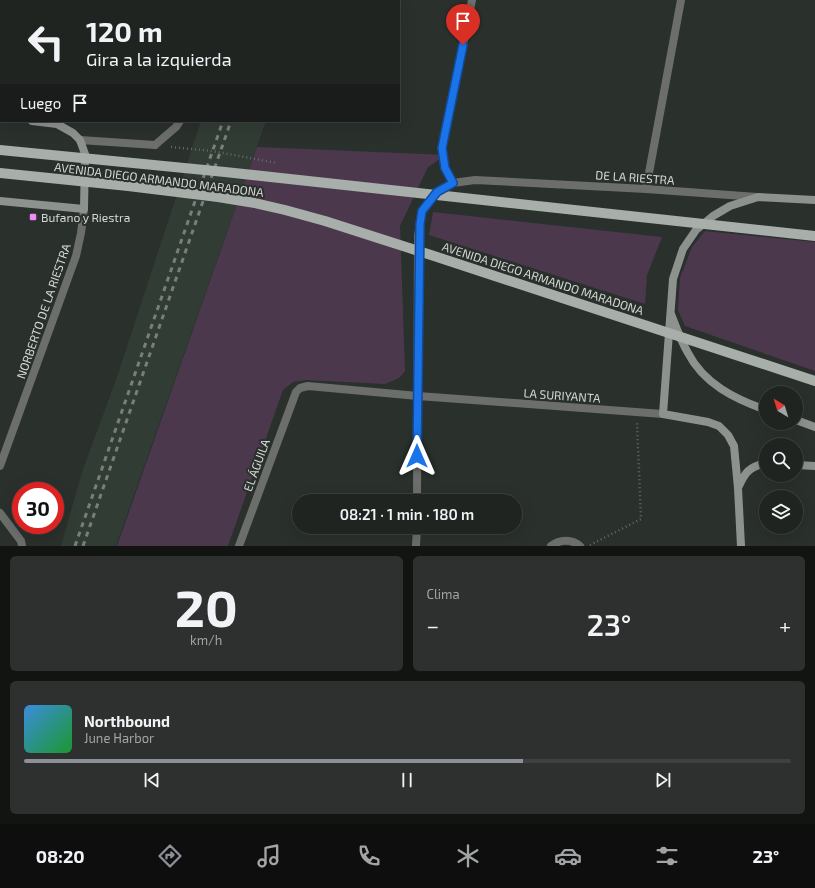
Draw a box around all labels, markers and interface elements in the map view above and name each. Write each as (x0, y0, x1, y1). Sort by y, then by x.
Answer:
pin (446, 4, 480, 45)
icon: arrive (452, 10, 474, 32)
text: 120 m (86, 14, 163, 48)
icon: left (20, 16, 72, 68)
text: Gira a la izquierda (86, 48, 232, 70)
icon: arrive (69, 92, 91, 114)
text: Luego (20, 94, 61, 112)
street label: AVENIDA DIEGO ARMANDO MARADONA (53, 159, 265, 199)
street label: DE LA RIESTRA (595, 167, 676, 187)
place label: Bufano y Riestra (41, 210, 130, 224)
marker: Bufano y Riestra (28, 212, 38, 222)
street label: AVENIDA DIEGO ARMANDO MARADONA (441, 239, 646, 317)
street label: NORBERTO DE LA RIESTRA (13, 241, 73, 380)
street label: LA SURIYANTA (523, 385, 601, 405)
north arrow (759, 386, 803, 430)
map controls (759, 386, 803, 534)
position arrow (396, 435, 438, 477)
street label: EL ÁGUILA (240, 436, 272, 493)
button: search (759, 438, 803, 482)
speed limit sign: 30 (12, 482, 64, 534)
button: layers (759, 490, 803, 534)
text: 08:21 · 1 min · 180 m (340, 505, 474, 523)
text: 20 (175, 575, 238, 637)
text: Clima (427, 586, 460, 602)
text: 23° (587, 606, 631, 642)
text: − (427, 612, 439, 638)
text: + (779, 612, 791, 638)
text: km/h (190, 632, 222, 648)
text: Northbound (84, 712, 170, 730)
text: June Harbor (84, 730, 154, 746)
icon: previous (141, 769, 163, 791)
icon: pause (396, 769, 418, 791)
icon: next (652, 769, 674, 791)
icon: directions (156, 842, 184, 870)
icon: music (255, 842, 283, 870)
icon: phone (355, 842, 383, 870)
icon: climate (454, 842, 482, 870)
icon: car (554, 842, 582, 870)
icon: filters (653, 842, 681, 870)
text: 08:20 (36, 845, 85, 867)
text: 23° (752, 845, 779, 867)

